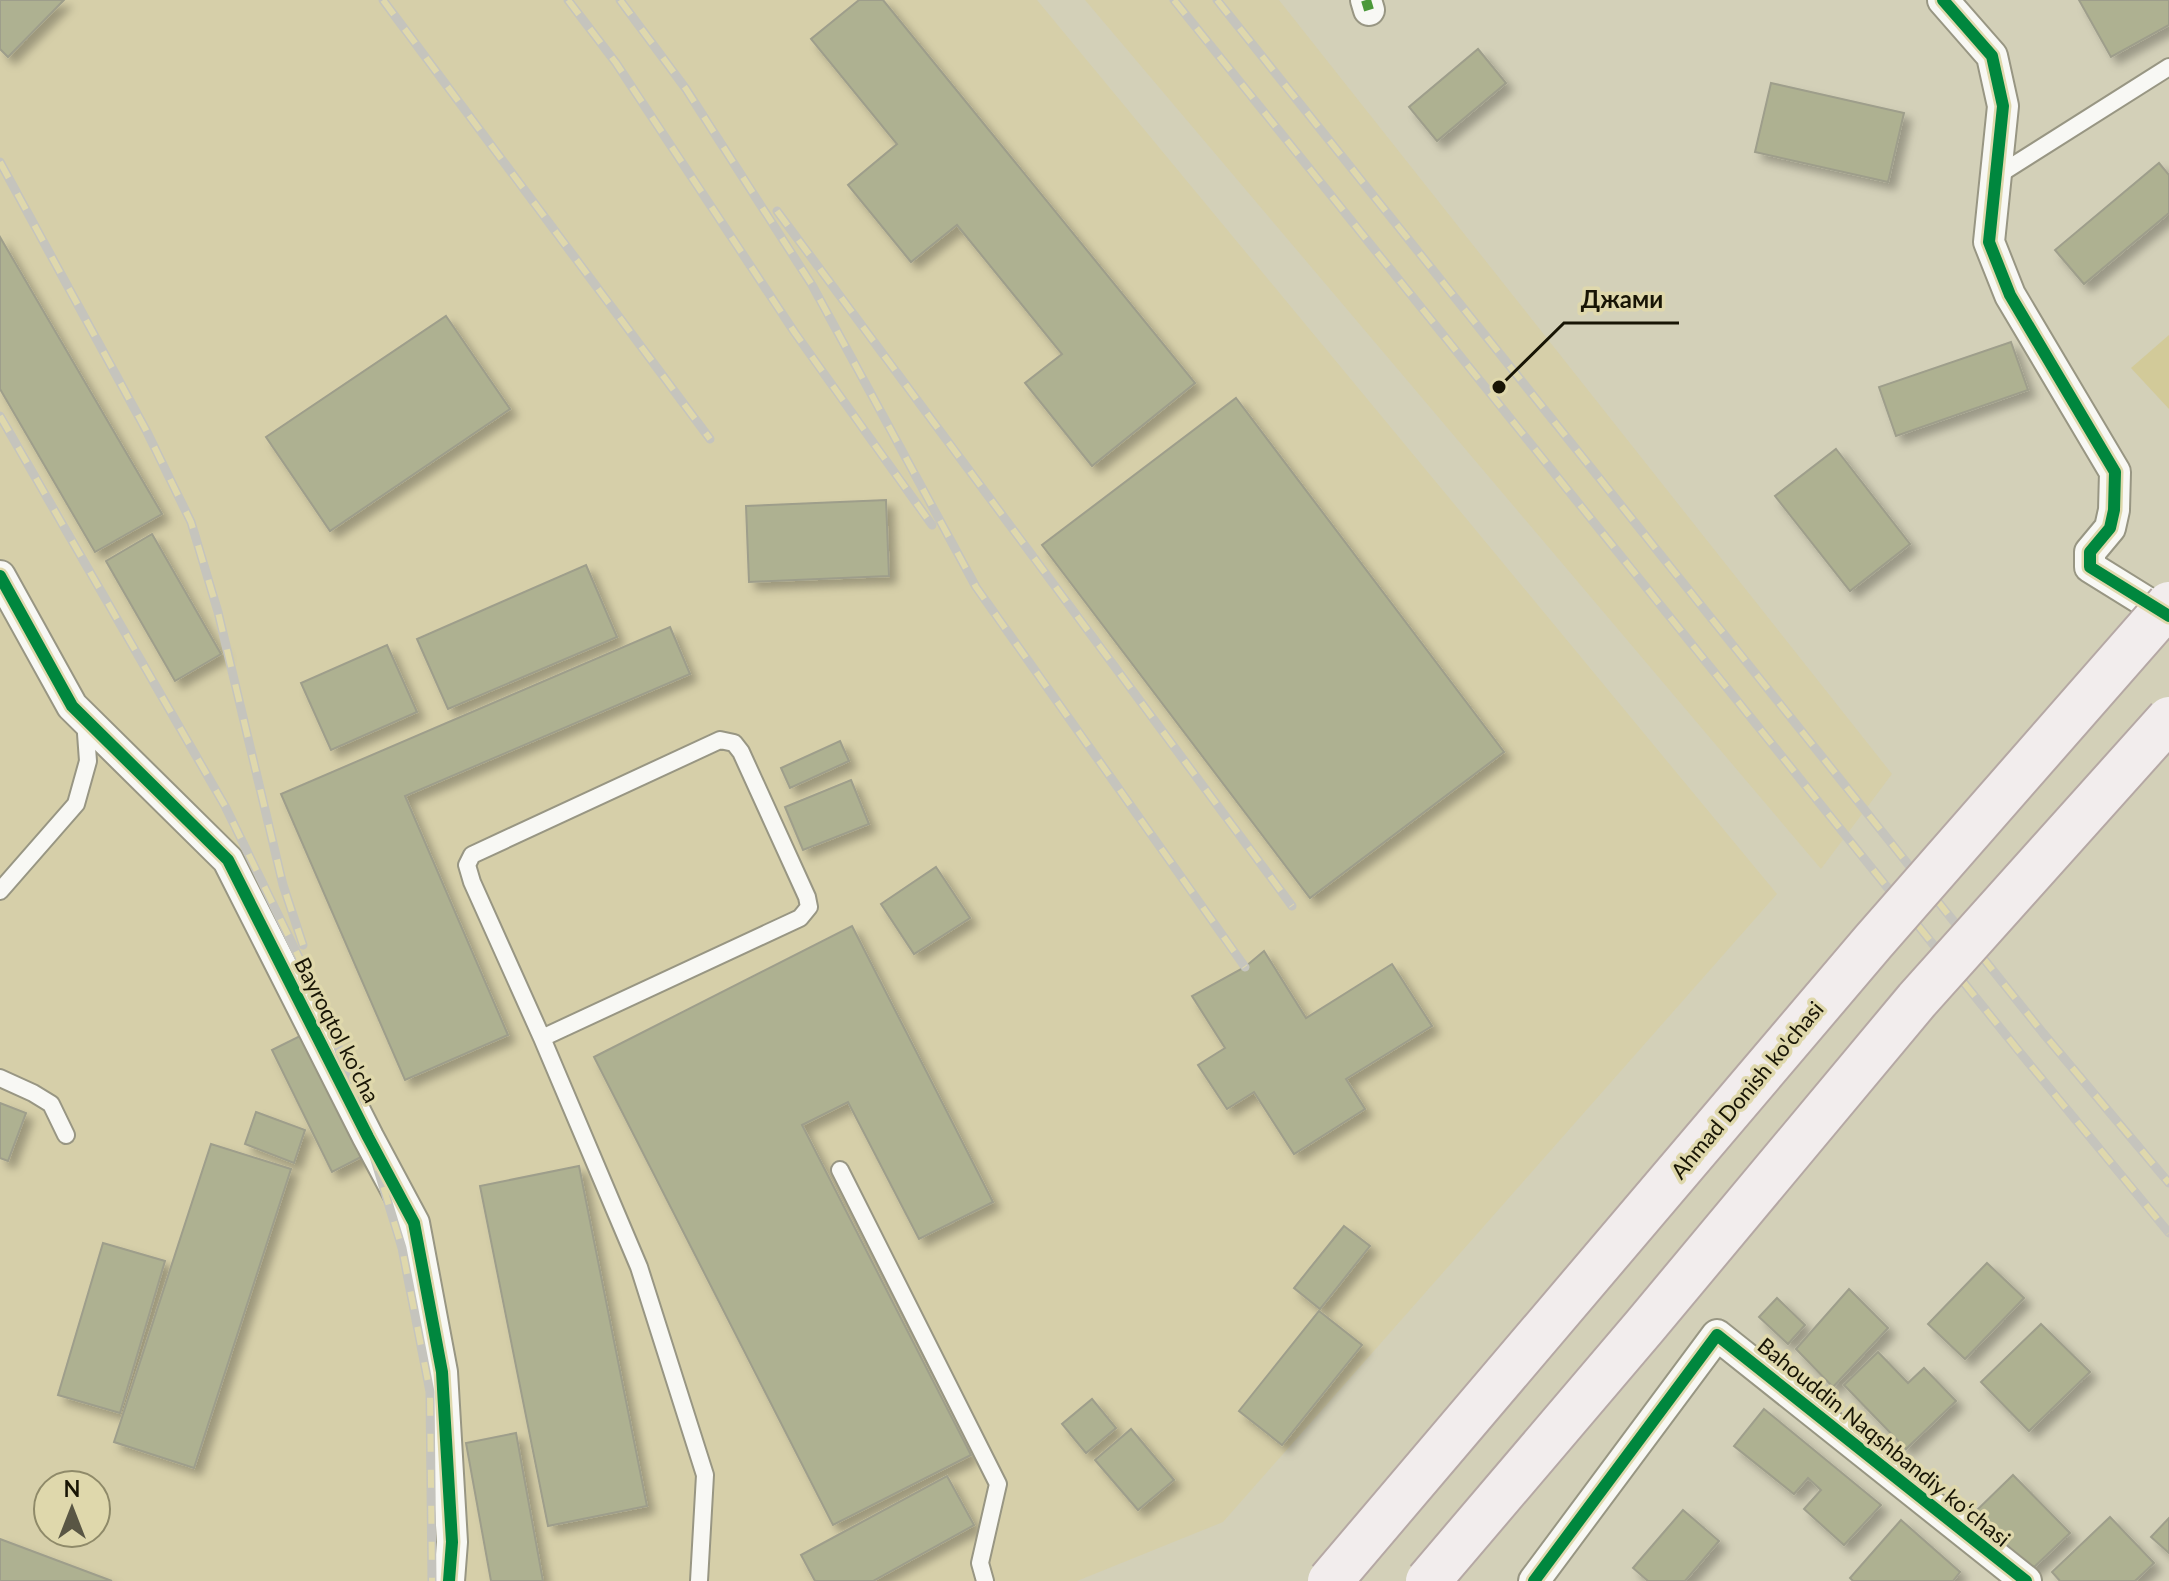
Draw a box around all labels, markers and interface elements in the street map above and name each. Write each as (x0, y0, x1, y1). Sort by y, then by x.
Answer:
callout: Джами (1564, 275, 1679, 323)
text: Джами (1581, 284, 1663, 313)
street label: Bayroqtol ko'cha (289, 952, 386, 1107)
street label: Ahmad Donish ko'chasi (1665, 995, 1829, 1184)
street label: Bahouddin Naqshbandiy koʻchasi (1753, 1331, 2016, 1552)
north arrow (32, 1469, 112, 1549)
text: N (64, 1475, 80, 1502)

